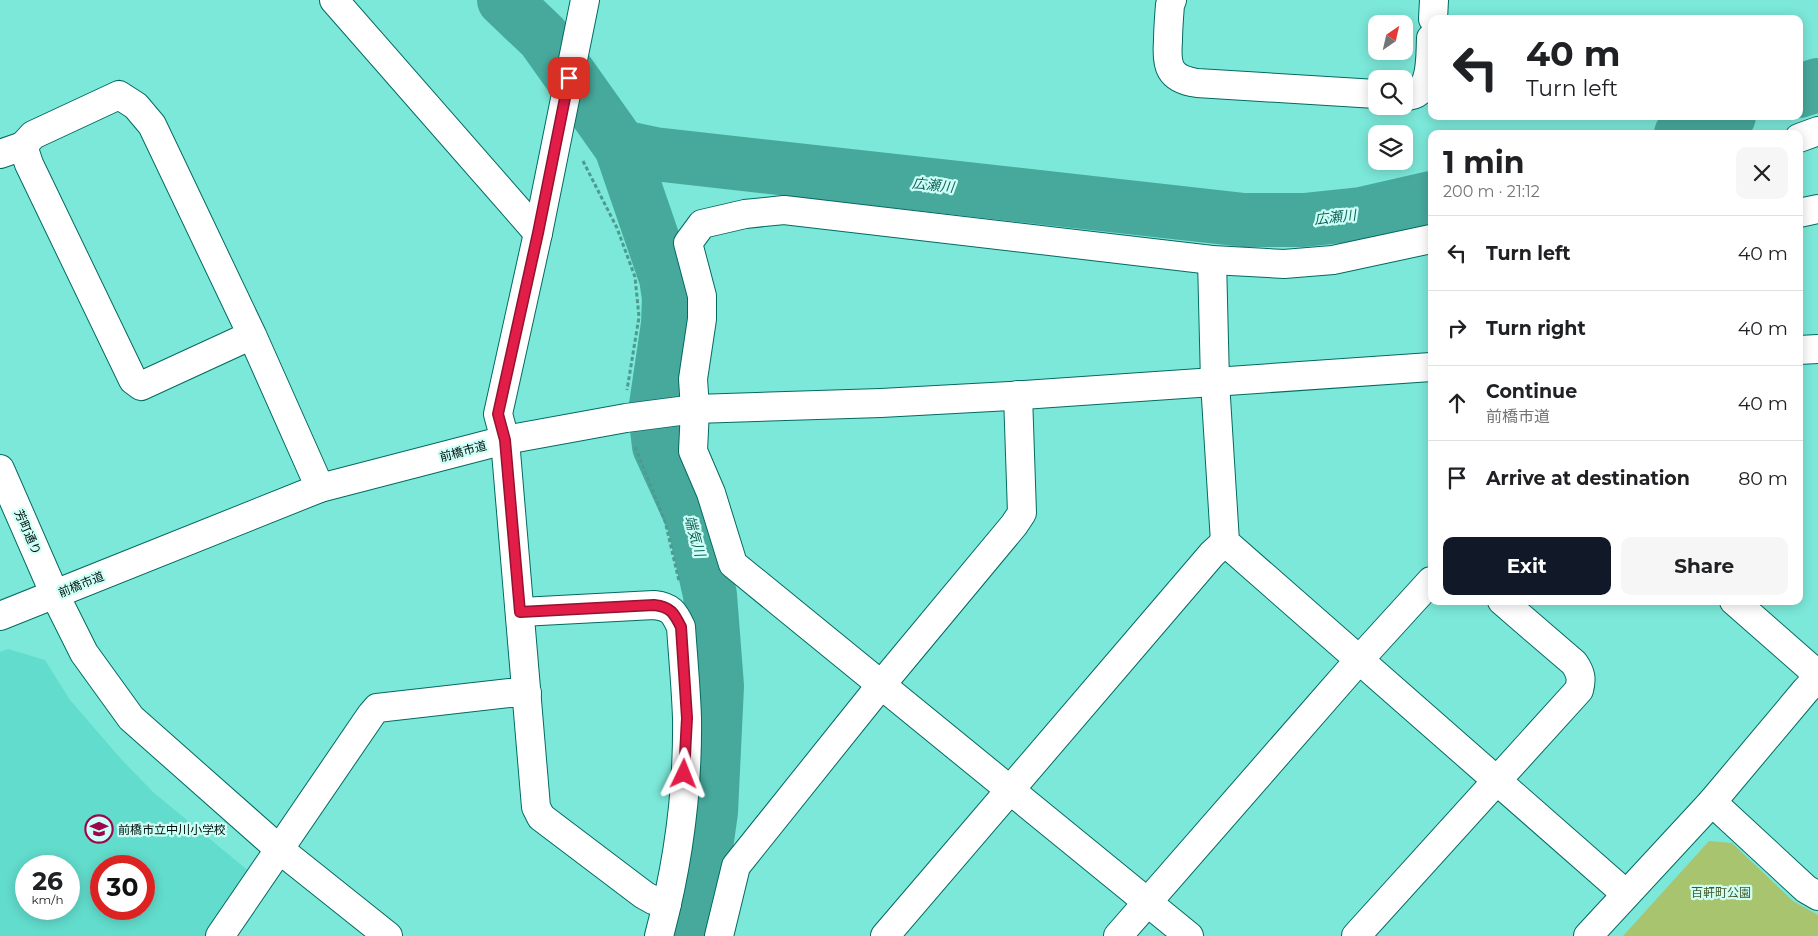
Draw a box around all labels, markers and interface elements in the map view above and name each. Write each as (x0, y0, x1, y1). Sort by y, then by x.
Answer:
north arrow (1368, 15, 1412, 60)
map controls (1368, 15, 1413, 170)
text: 40 m (1526, 32, 1621, 75)
icon: left (1443, 35, 1508, 100)
pin (548, 57, 590, 99)
icon: arrive (555, 64, 583, 92)
button: search (1368, 70, 1413, 115)
text: Turn left (1526, 75, 1618, 102)
button: layers (1368, 125, 1413, 170)
text: 1 min (1443, 144, 1524, 181)
button: close (1736, 147, 1788, 199)
water label: 広瀬川 (911, 174, 957, 196)
text: 200 m · 21:12 (1443, 182, 1540, 201)
water label: 広瀬川 (1313, 206, 1359, 228)
icon: left (1443, 239, 1471, 267)
text: Turn left (1486, 242, 1571, 265)
text: 40 m (1738, 242, 1788, 265)
icon: right (1443, 314, 1471, 342)
text: Turn right (1486, 317, 1586, 340)
text: 40 m (1738, 317, 1788, 340)
text: Continue (1486, 380, 1577, 403)
icon: ahead (1443, 389, 1471, 417)
text: 40 m (1738, 392, 1788, 415)
text: 前橋市道 (1486, 407, 1550, 426)
street label: 前橋市道 (438, 438, 488, 464)
icon: arrive (1443, 464, 1471, 492)
text: Arrive at destination (1486, 467, 1690, 490)
text: 80 m (1738, 467, 1788, 490)
street label: 芳町通り (11, 507, 45, 557)
water label: 端気川 (681, 513, 710, 561)
button: Exit (1443, 537, 1611, 595)
button: Share (1621, 537, 1788, 595)
street label: 前橋市道 (56, 568, 106, 600)
position arrow (657, 747, 709, 799)
school or university icon: 前橋市立中川小学校 (84, 814, 114, 844)
place label: 前橋市立中川小学校 (118, 822, 226, 837)
speed limit sign: 30 (90, 855, 155, 920)
text: 26 (32, 866, 63, 896)
park label: 百軒町公園 (1691, 885, 1751, 900)
text: km/h (31, 892, 64, 907)

